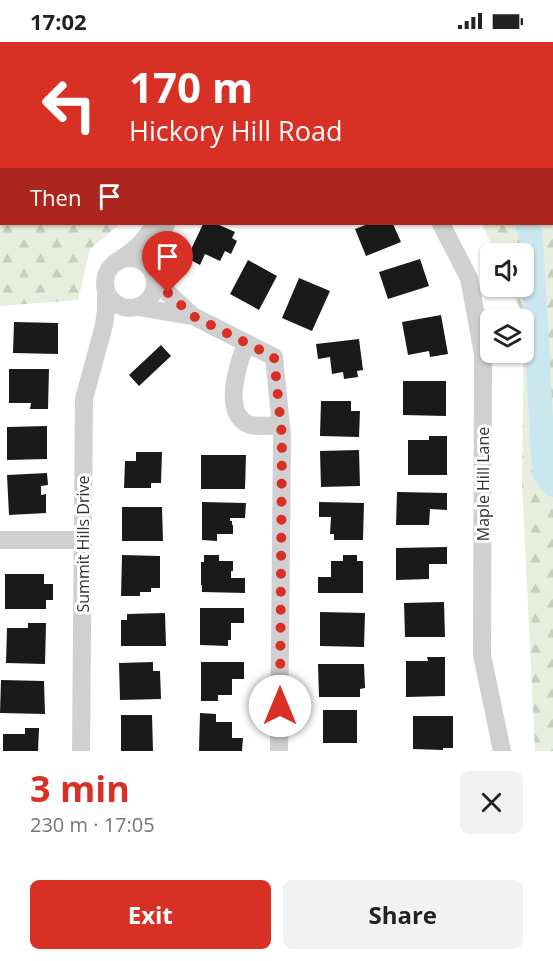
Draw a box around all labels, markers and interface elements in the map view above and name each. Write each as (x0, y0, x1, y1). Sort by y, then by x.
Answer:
text: 17:02 (30, 6, 87, 36)
text: 170 m (129, 58, 253, 115)
icon: left (30, 66, 108, 144)
text: Hickory Hill Road (129, 112, 342, 149)
icon: arrive (93, 180, 126, 213)
text: Then (30, 182, 81, 212)
pin (142, 231, 193, 293)
icon: arrive (151, 240, 184, 273)
map controls (480, 243, 534, 363)
button: sound (480, 243, 534, 297)
button: layers (480, 309, 534, 363)
street label: Maple Hill Lane (472, 427, 494, 541)
street label: Summit Hills Drive (72, 476, 94, 612)
position arrow (248, 674, 312, 738)
text: 3 min (30, 764, 130, 813)
button: close (460, 771, 523, 834)
text: 230 m · 17:05 (30, 811, 155, 838)
button: Exit (30, 880, 271, 949)
button: Share (283, 880, 523, 949)

